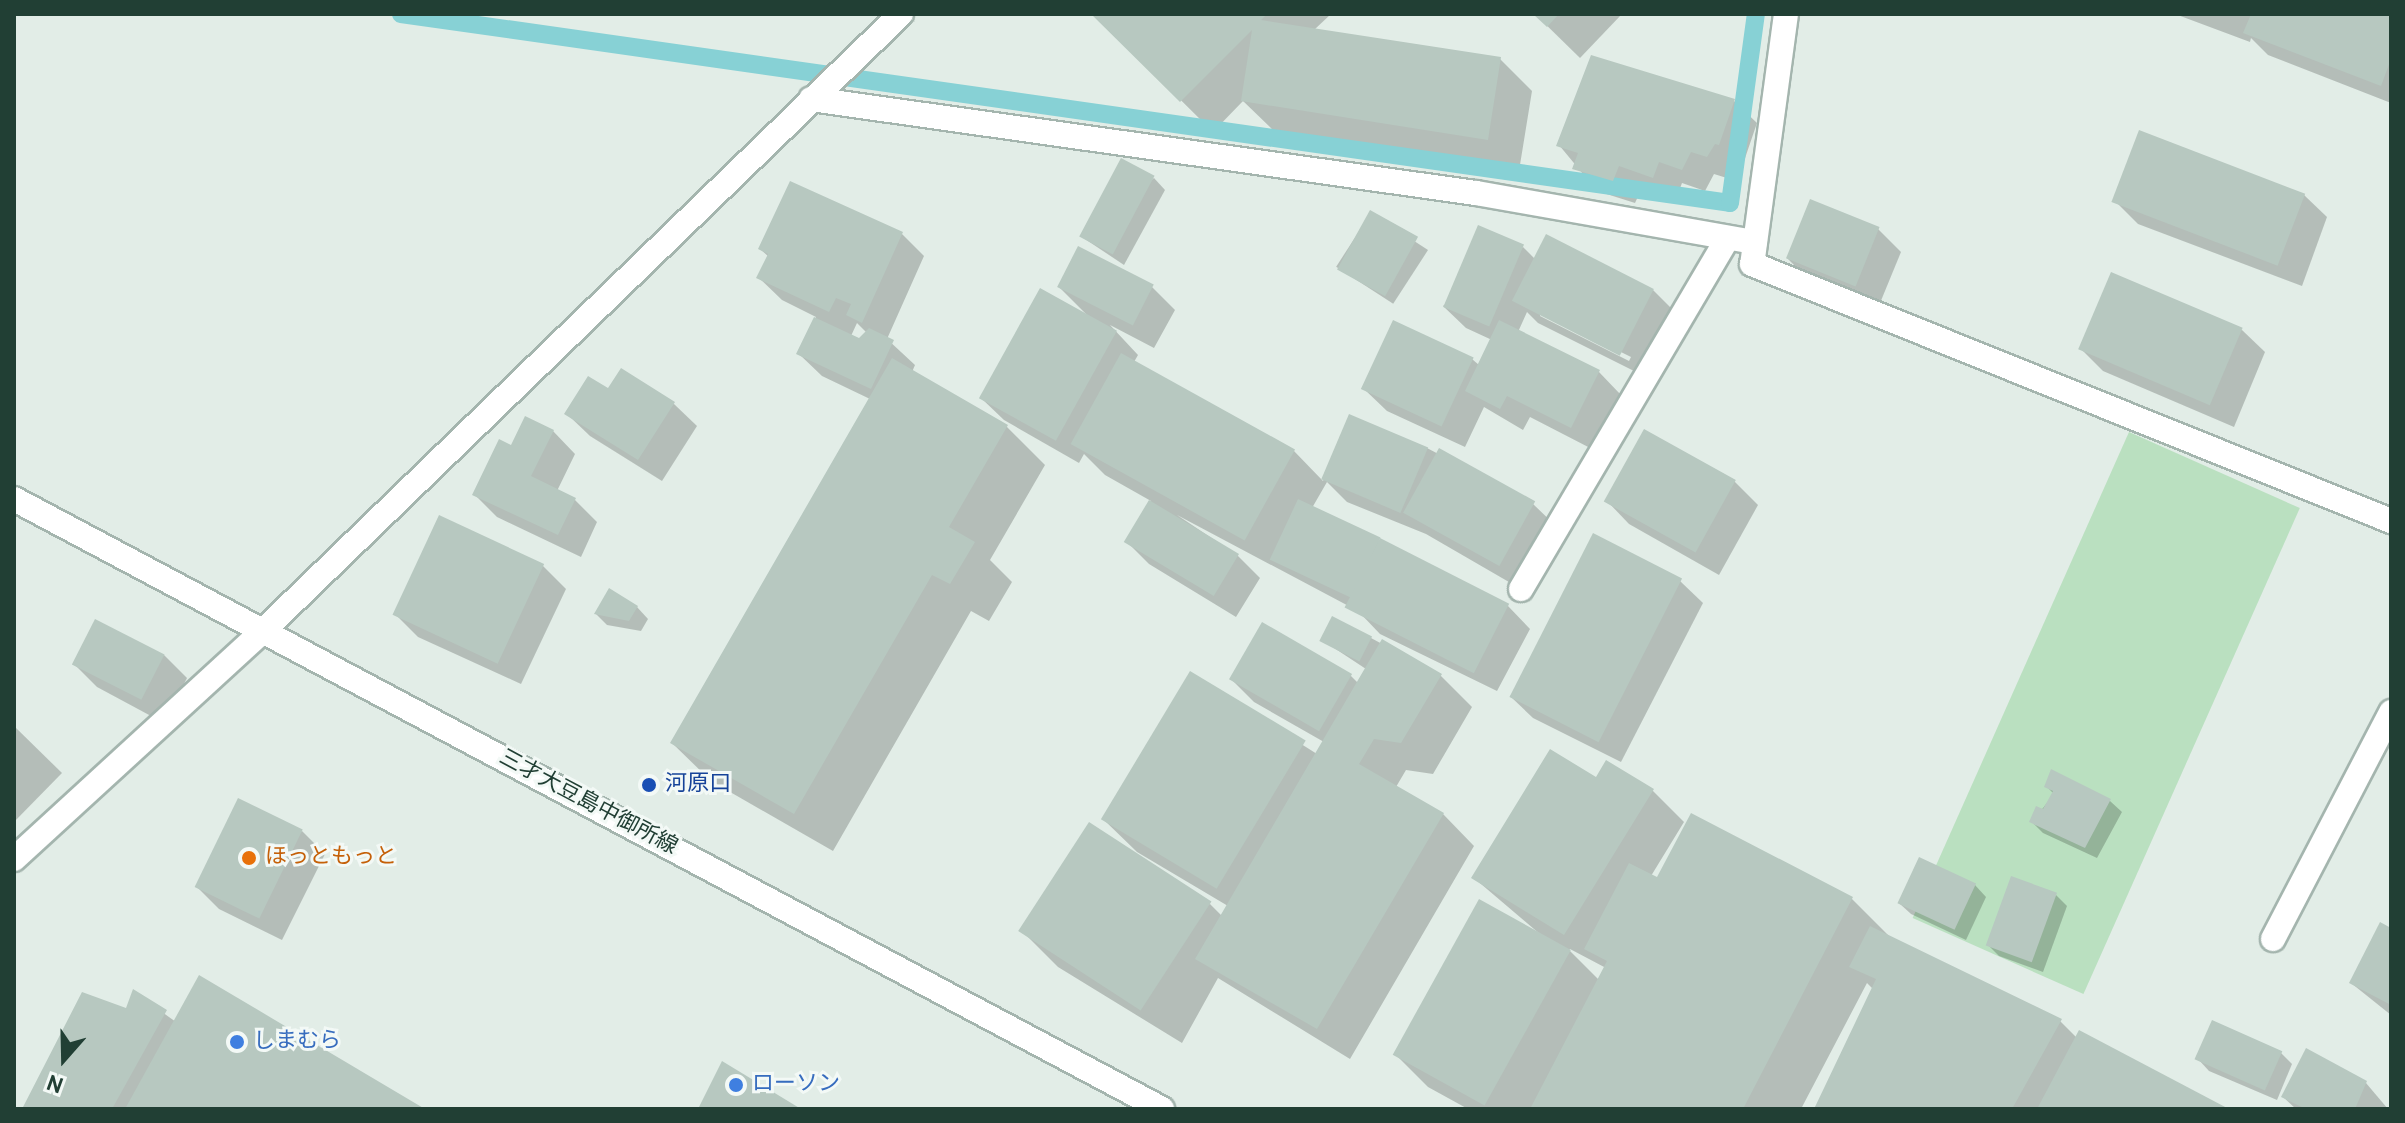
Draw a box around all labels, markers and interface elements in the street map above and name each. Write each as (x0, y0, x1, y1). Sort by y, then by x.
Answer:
street label: 三才大豆島中御所線 (494, 745, 682, 861)
place label: 河原口 (665, 772, 731, 798)
marker: 河原口 (640, 776, 658, 794)
place label: ほっともっと (265, 845, 397, 871)
marker: ほっともっと (240, 849, 258, 867)
north arrow (24, 1019, 104, 1099)
place label: しまむら (253, 1029, 341, 1055)
marker: しまむら (228, 1033, 246, 1051)
text: N (44, 1067, 68, 1097)
place label: ローソン (752, 1072, 840, 1098)
marker: ローソン (727, 1076, 745, 1094)

